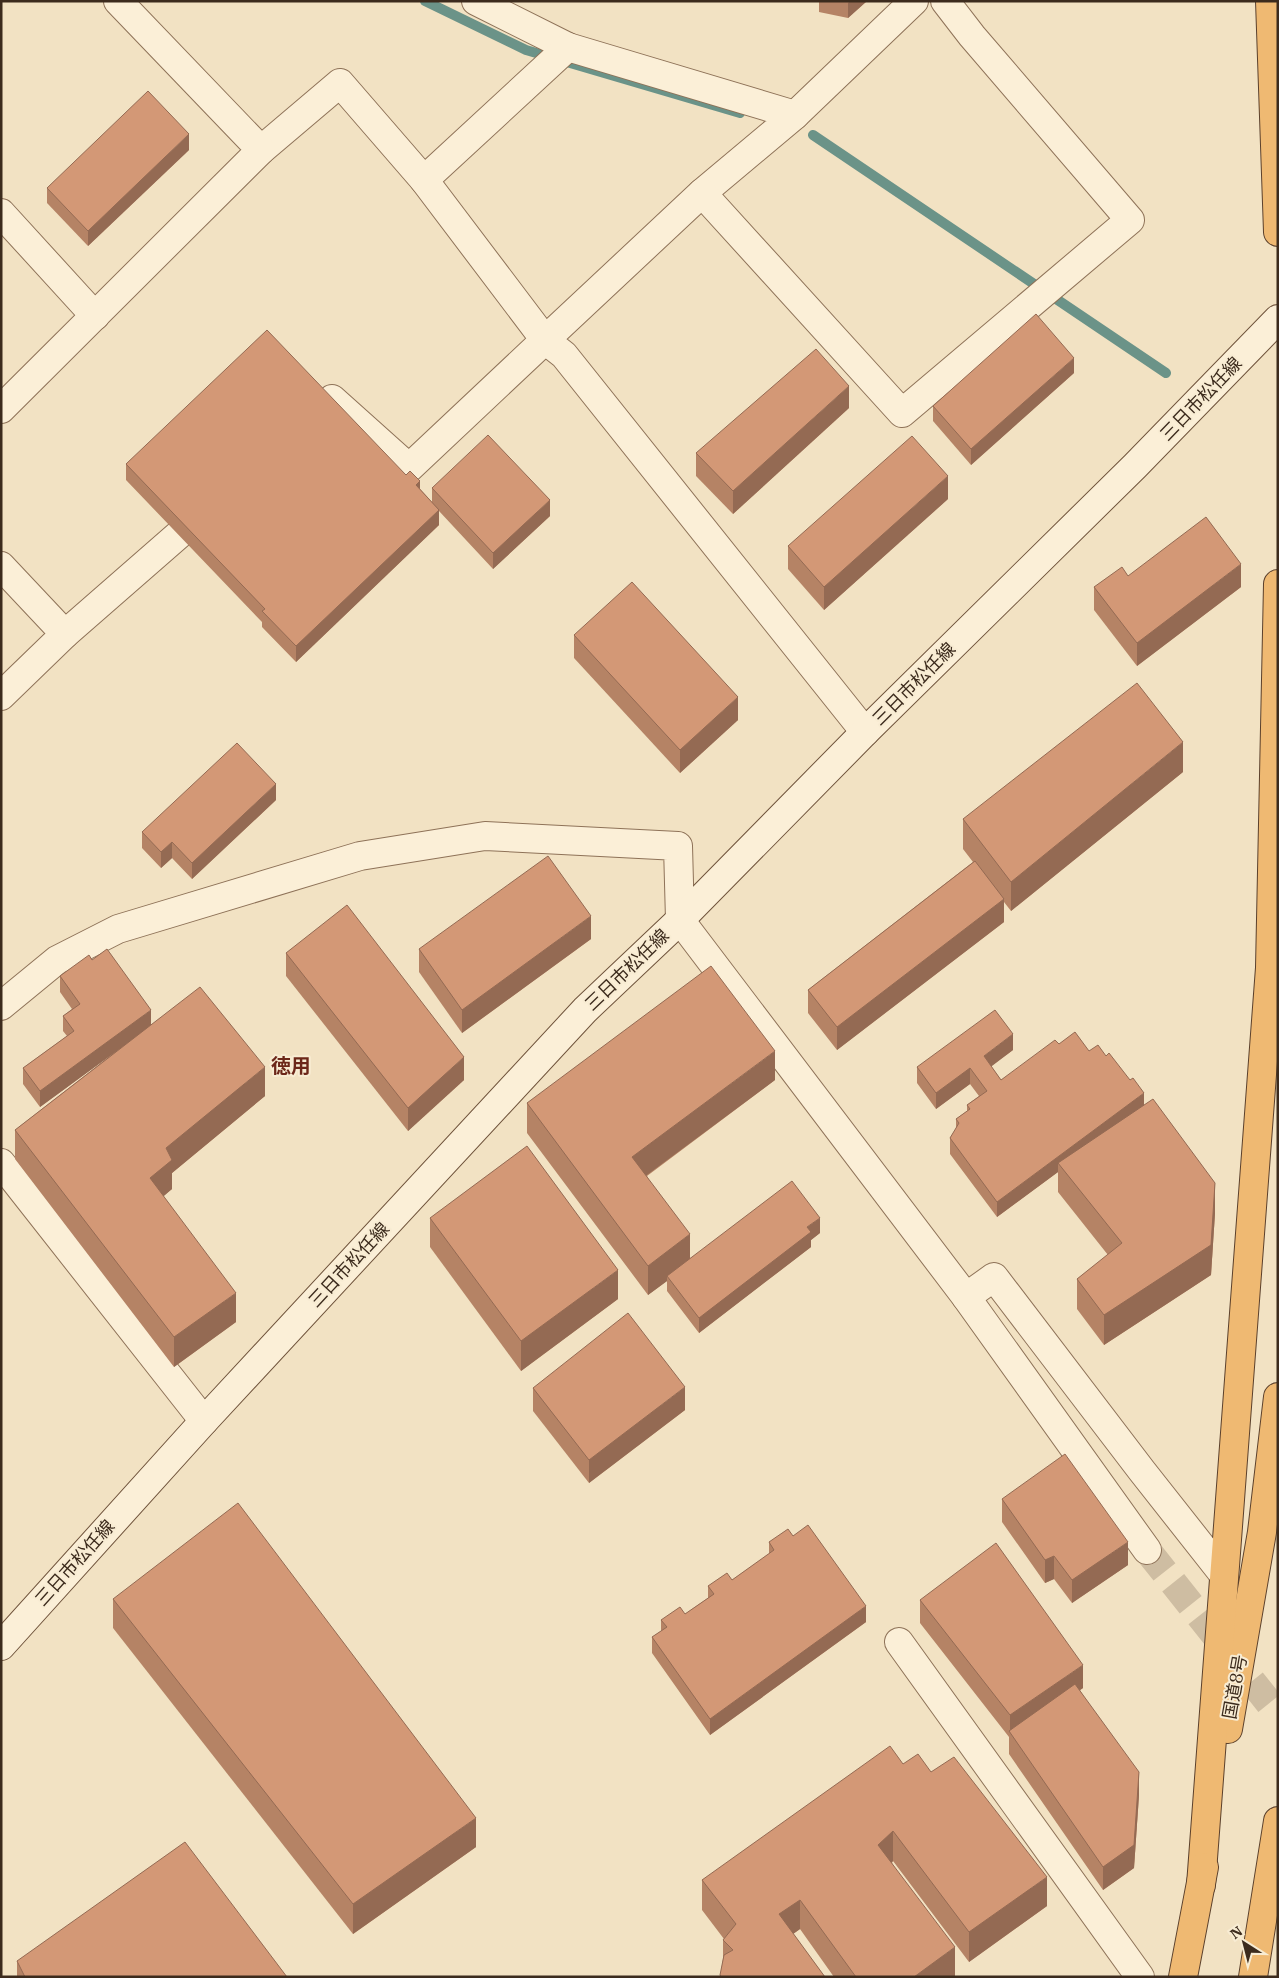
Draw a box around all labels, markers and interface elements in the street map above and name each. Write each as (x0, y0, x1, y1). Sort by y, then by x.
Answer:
street label: 三日市松任線 (1155, 352, 1246, 445)
street label: 三日市松任線 (867, 637, 960, 730)
street label: 三日市松任線 (580, 924, 673, 1015)
district label: 徳用 (271, 1052, 311, 1079)
street label: 三日市松任線 (303, 1217, 394, 1312)
street label: 三日市松任線 (30, 1515, 119, 1610)
street label: 国道8号 (1218, 1653, 1251, 1721)
north arrow (1219, 1918, 1269, 1968)
text: N (1227, 1922, 1246, 1943)

